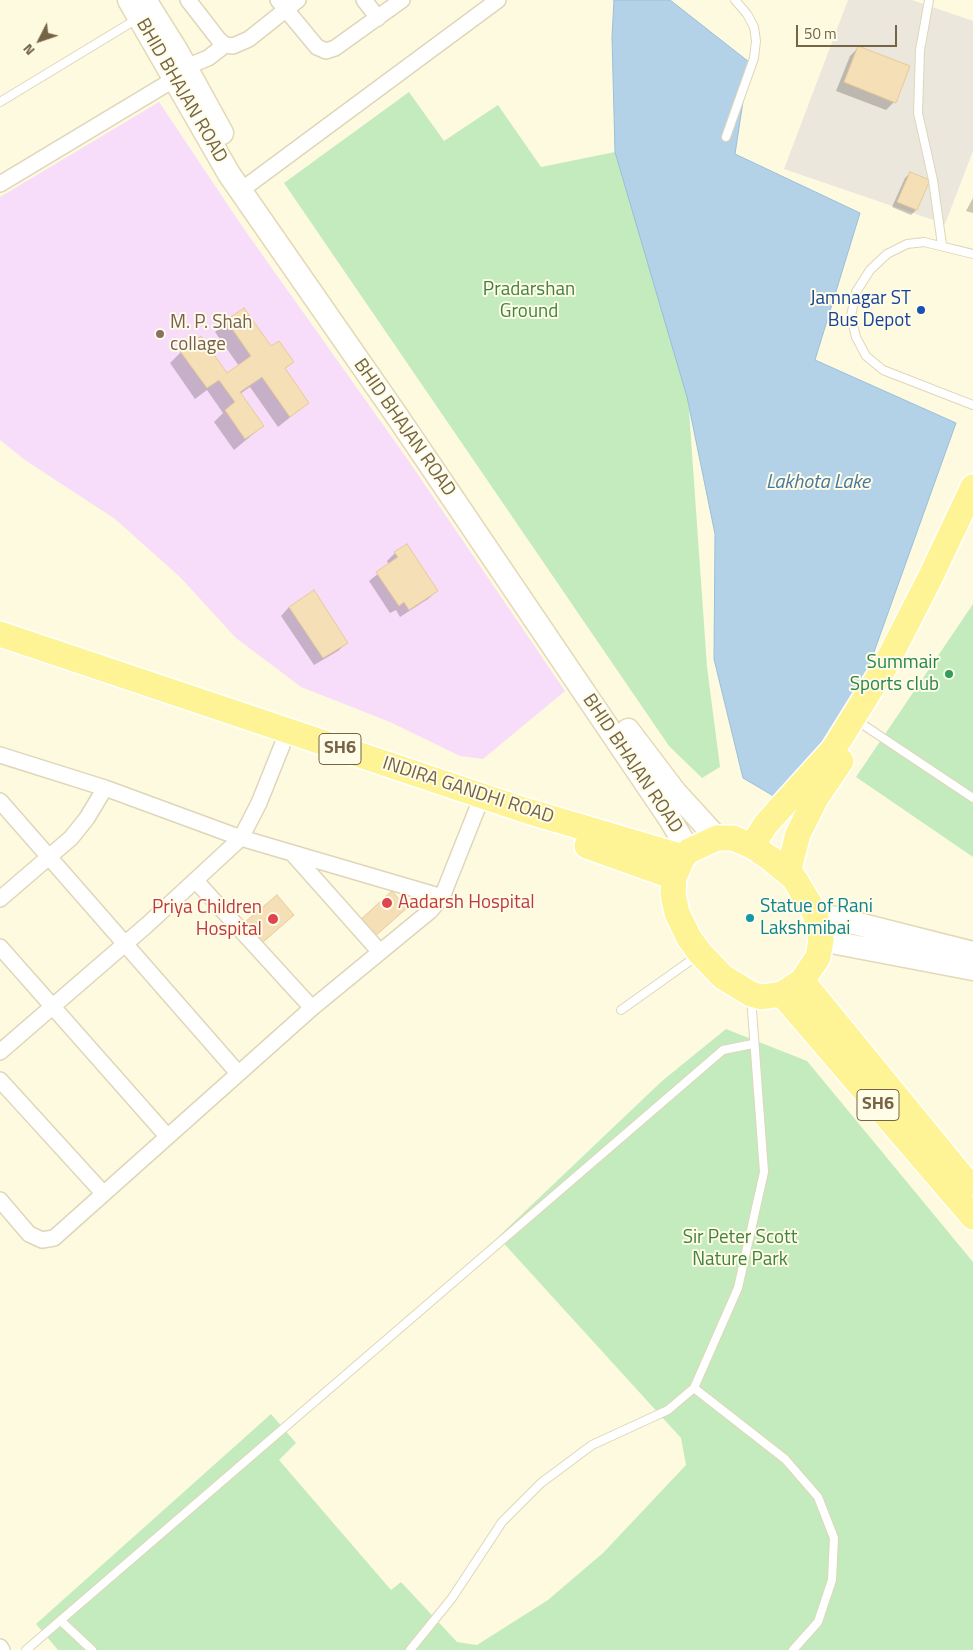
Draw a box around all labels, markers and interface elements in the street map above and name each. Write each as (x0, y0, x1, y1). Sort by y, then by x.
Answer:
north arrow (15, 15, 65, 65)
street label: BHID BHAJAN ROAD (130, 15, 232, 167)
scale bar (798, 15, 899, 47)
text: 50 m (804, 22, 837, 45)
text: N (17, 40, 39, 61)
park label: Pradarshan Ground (483, 279, 575, 323)
place label: Jamnagar ST Bus Depot (810, 288, 911, 332)
marker: Jamnagar ST Bus Depot (915, 304, 927, 316)
place label: M. P. Shah collage (170, 312, 252, 356)
marker: M. P. Shah collage (154, 328, 166, 340)
street label: BHID BHAJAN ROAD (348, 355, 460, 501)
water label: Lakhota Lake (766, 471, 870, 495)
place label: Summair Sports club (850, 652, 939, 696)
marker: Summair Sports club (943, 668, 955, 680)
street label: BHID BHAJAN ROAD (577, 690, 687, 838)
road number: SH6 (319, 734, 361, 764)
street label: INDIRA GANDHI ROAD (379, 753, 557, 829)
place label: Aadarsh Hospital (398, 892, 535, 914)
marker: Aadarsh Hospital (380, 896, 394, 910)
place label: Statue of Rani Lakshmibai (760, 896, 873, 940)
place label: Priya Children Hospital (152, 897, 262, 941)
marker: Priya Children Hospital (266, 912, 280, 926)
marker: Statue of Rani Lakshmibai (744, 912, 756, 924)
road number: SH6 (857, 1090, 899, 1120)
park label: Sir Peter Scott Nature Park (683, 1227, 797, 1271)

